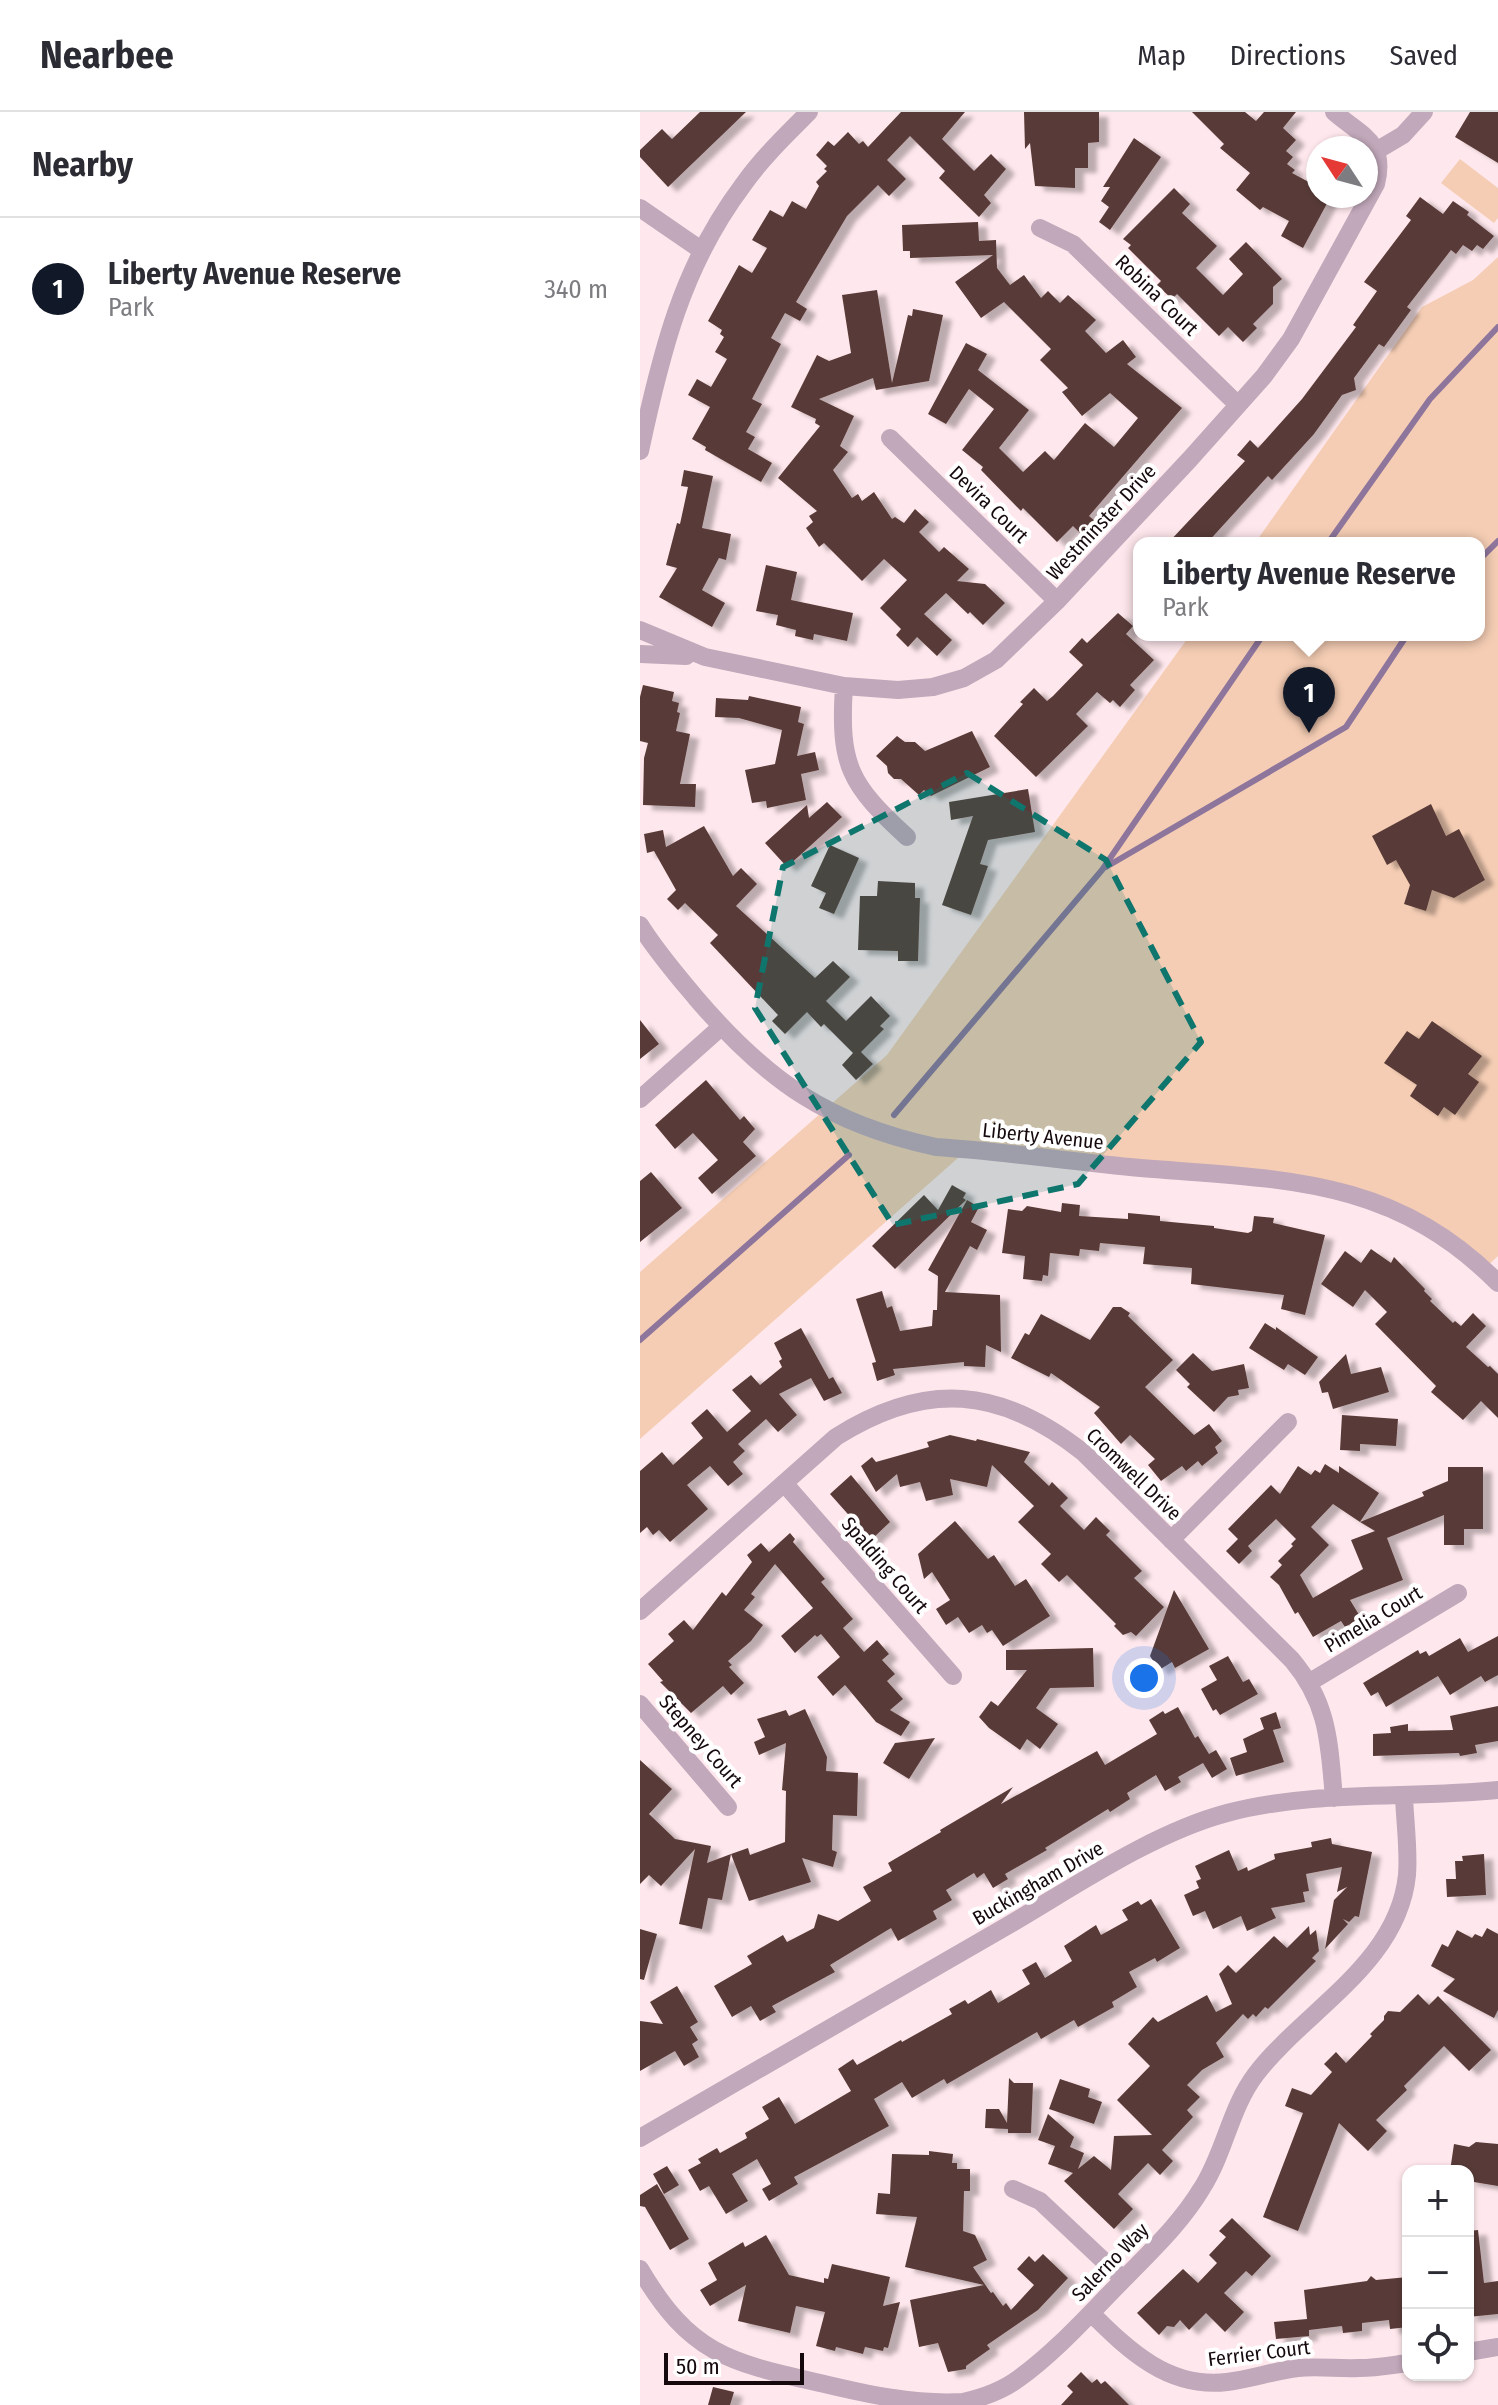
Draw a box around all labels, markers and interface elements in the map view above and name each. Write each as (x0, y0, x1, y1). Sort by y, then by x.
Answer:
text: Nearbee (40, 32, 174, 78)
text: Map (1137, 39, 1186, 72)
text: Directions (1230, 39, 1346, 72)
text: Saved (1390, 39, 1458, 72)
north arrow (1306, 136, 1378, 208)
text: Nearby (32, 144, 133, 185)
street label: Robina Court (1110, 250, 1204, 341)
text: Liberty Avenue Reserve (108, 256, 401, 292)
text: 1 (53, 274, 64, 305)
text: 340 m (544, 274, 608, 305)
text: Park (108, 292, 154, 323)
street label: Westminster Drive (1041, 459, 1161, 585)
street label: Devira Court (945, 460, 1034, 548)
popup (1133, 537, 1485, 641)
text: Liberty Avenue Reserve (1162, 556, 1456, 592)
text: Park (1162, 592, 1209, 623)
pin: 1 (1283, 667, 1335, 733)
street label: Liberty Avenue (981, 1118, 1105, 1154)
street label: Cromwell Drive (1082, 1423, 1186, 1525)
street label: Spalding Court (837, 1512, 934, 1618)
street label: Pimelia Court (1320, 1580, 1427, 1658)
your location (1124, 1658, 1164, 1698)
street label: Stepney Court (654, 1690, 748, 1793)
street label: Buckingham Drive (968, 1836, 1108, 1930)
map controls (1402, 2165, 1474, 2381)
button: + (1402, 2165, 1474, 2237)
street label: Salerno Way (1067, 2218, 1153, 2306)
button: − (1402, 2237, 1474, 2309)
button: locate (1402, 2309, 1474, 2381)
street label: Ferrier Court (1207, 2335, 1312, 2371)
scale bar (664, 2349, 804, 2385)
text: 50 m (676, 2353, 720, 2380)

